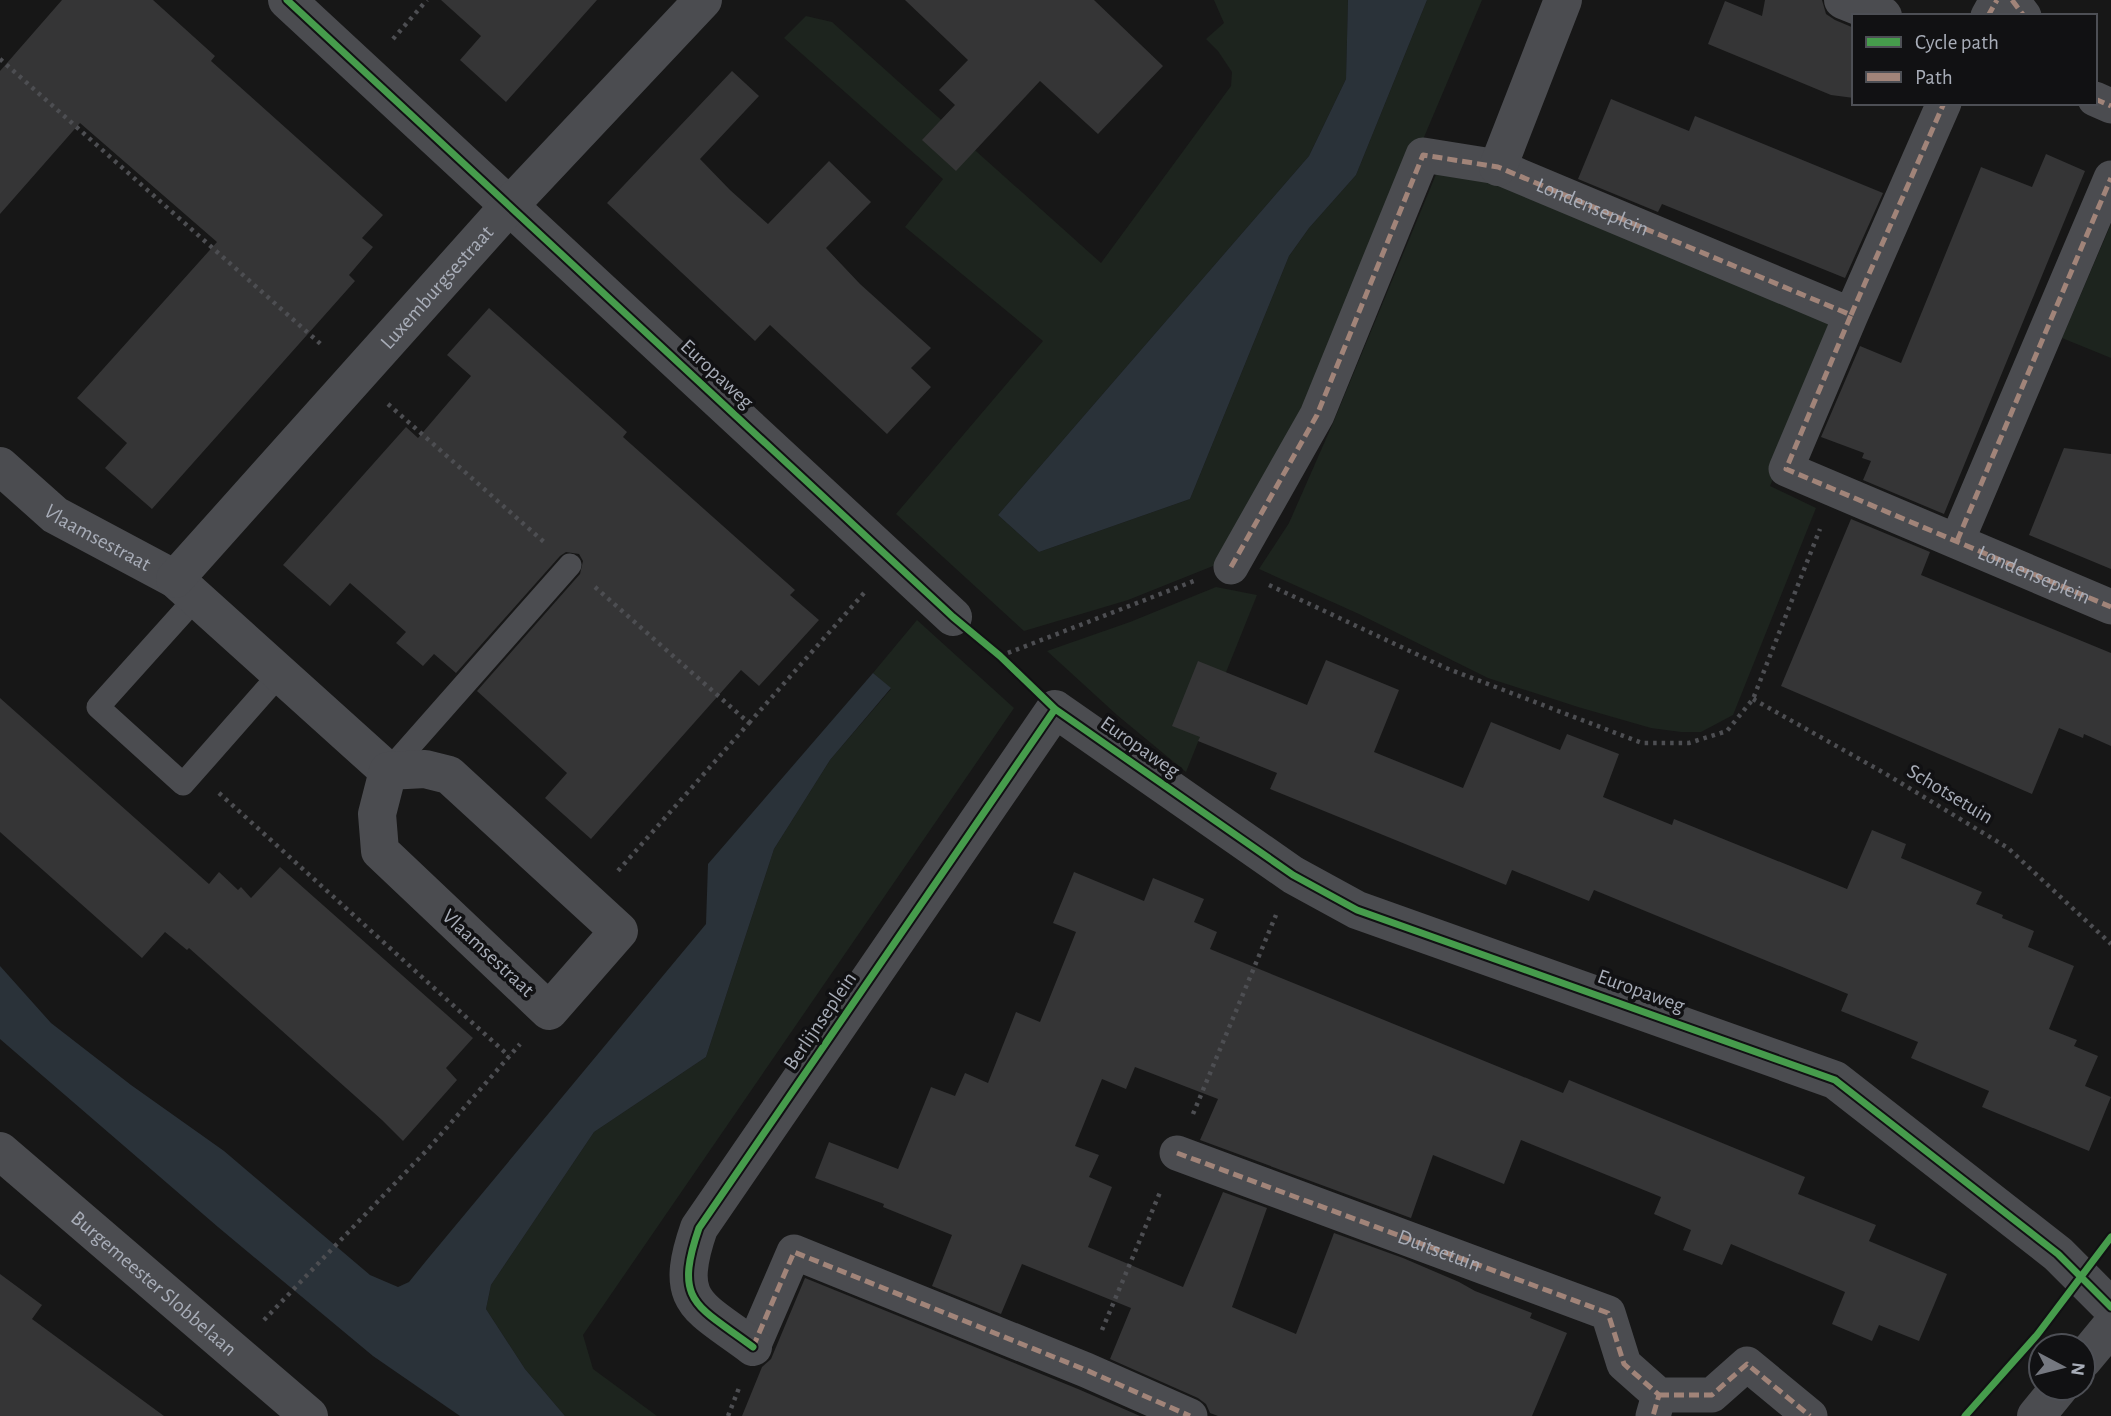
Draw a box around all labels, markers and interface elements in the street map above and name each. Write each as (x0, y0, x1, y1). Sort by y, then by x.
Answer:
legend (1852, 14, 2097, 105)
text: Cycle path (1915, 32, 1999, 53)
text: Path (1915, 67, 1953, 88)
street label: Londenseplein (1533, 174, 1652, 240)
street label: Luxemburgsestraat (376, 221, 497, 353)
street label: Europaweg (677, 335, 758, 413)
street label: Vlaamsestraat (40, 500, 155, 575)
street label: Londenseplein (1975, 541, 2093, 607)
street label: Europaweg (1097, 712, 1184, 782)
street label: Schotsetuin (1903, 760, 1997, 828)
street label: Vlaamsestraat (438, 905, 538, 1001)
street label: Europaweg (1595, 966, 1688, 1017)
street label: Berlijnseplein (780, 968, 860, 1074)
street label: Burgemeester Slobbelaan (67, 1207, 241, 1360)
street label: Duitsetuin (1395, 1225, 1484, 1275)
north arrow (2027, 1332, 2097, 1402)
text: N (2067, 1361, 2088, 1377)

